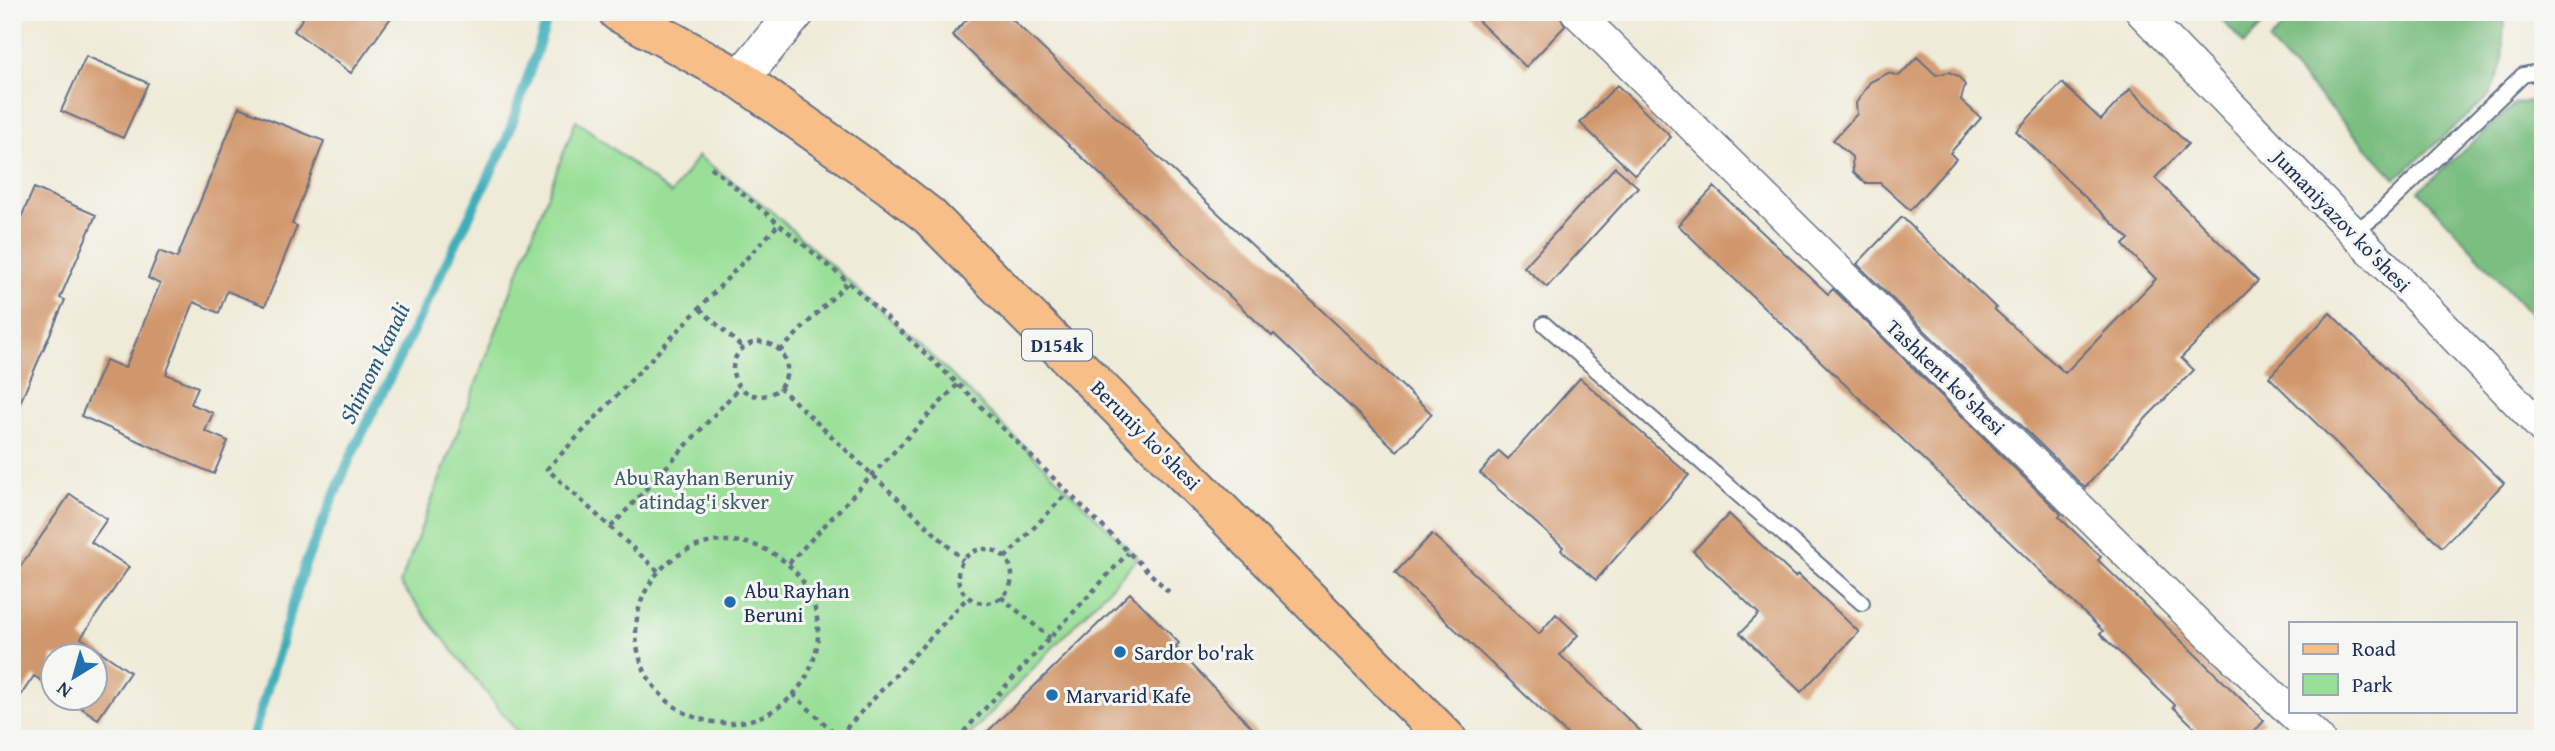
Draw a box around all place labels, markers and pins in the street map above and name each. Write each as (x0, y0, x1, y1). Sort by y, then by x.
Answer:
place label: Abu Rayhan Beruni (744, 575, 850, 630)
marker: Abu Rayhan Beruni (722, 594, 738, 610)
place label: Sardor bo'rak (1134, 637, 1254, 668)
marker: Sardor bo'rak (1112, 644, 1128, 660)
place label: Marvarid Kafe (1066, 680, 1191, 711)
marker: Marvarid Kafe (1044, 687, 1060, 703)

